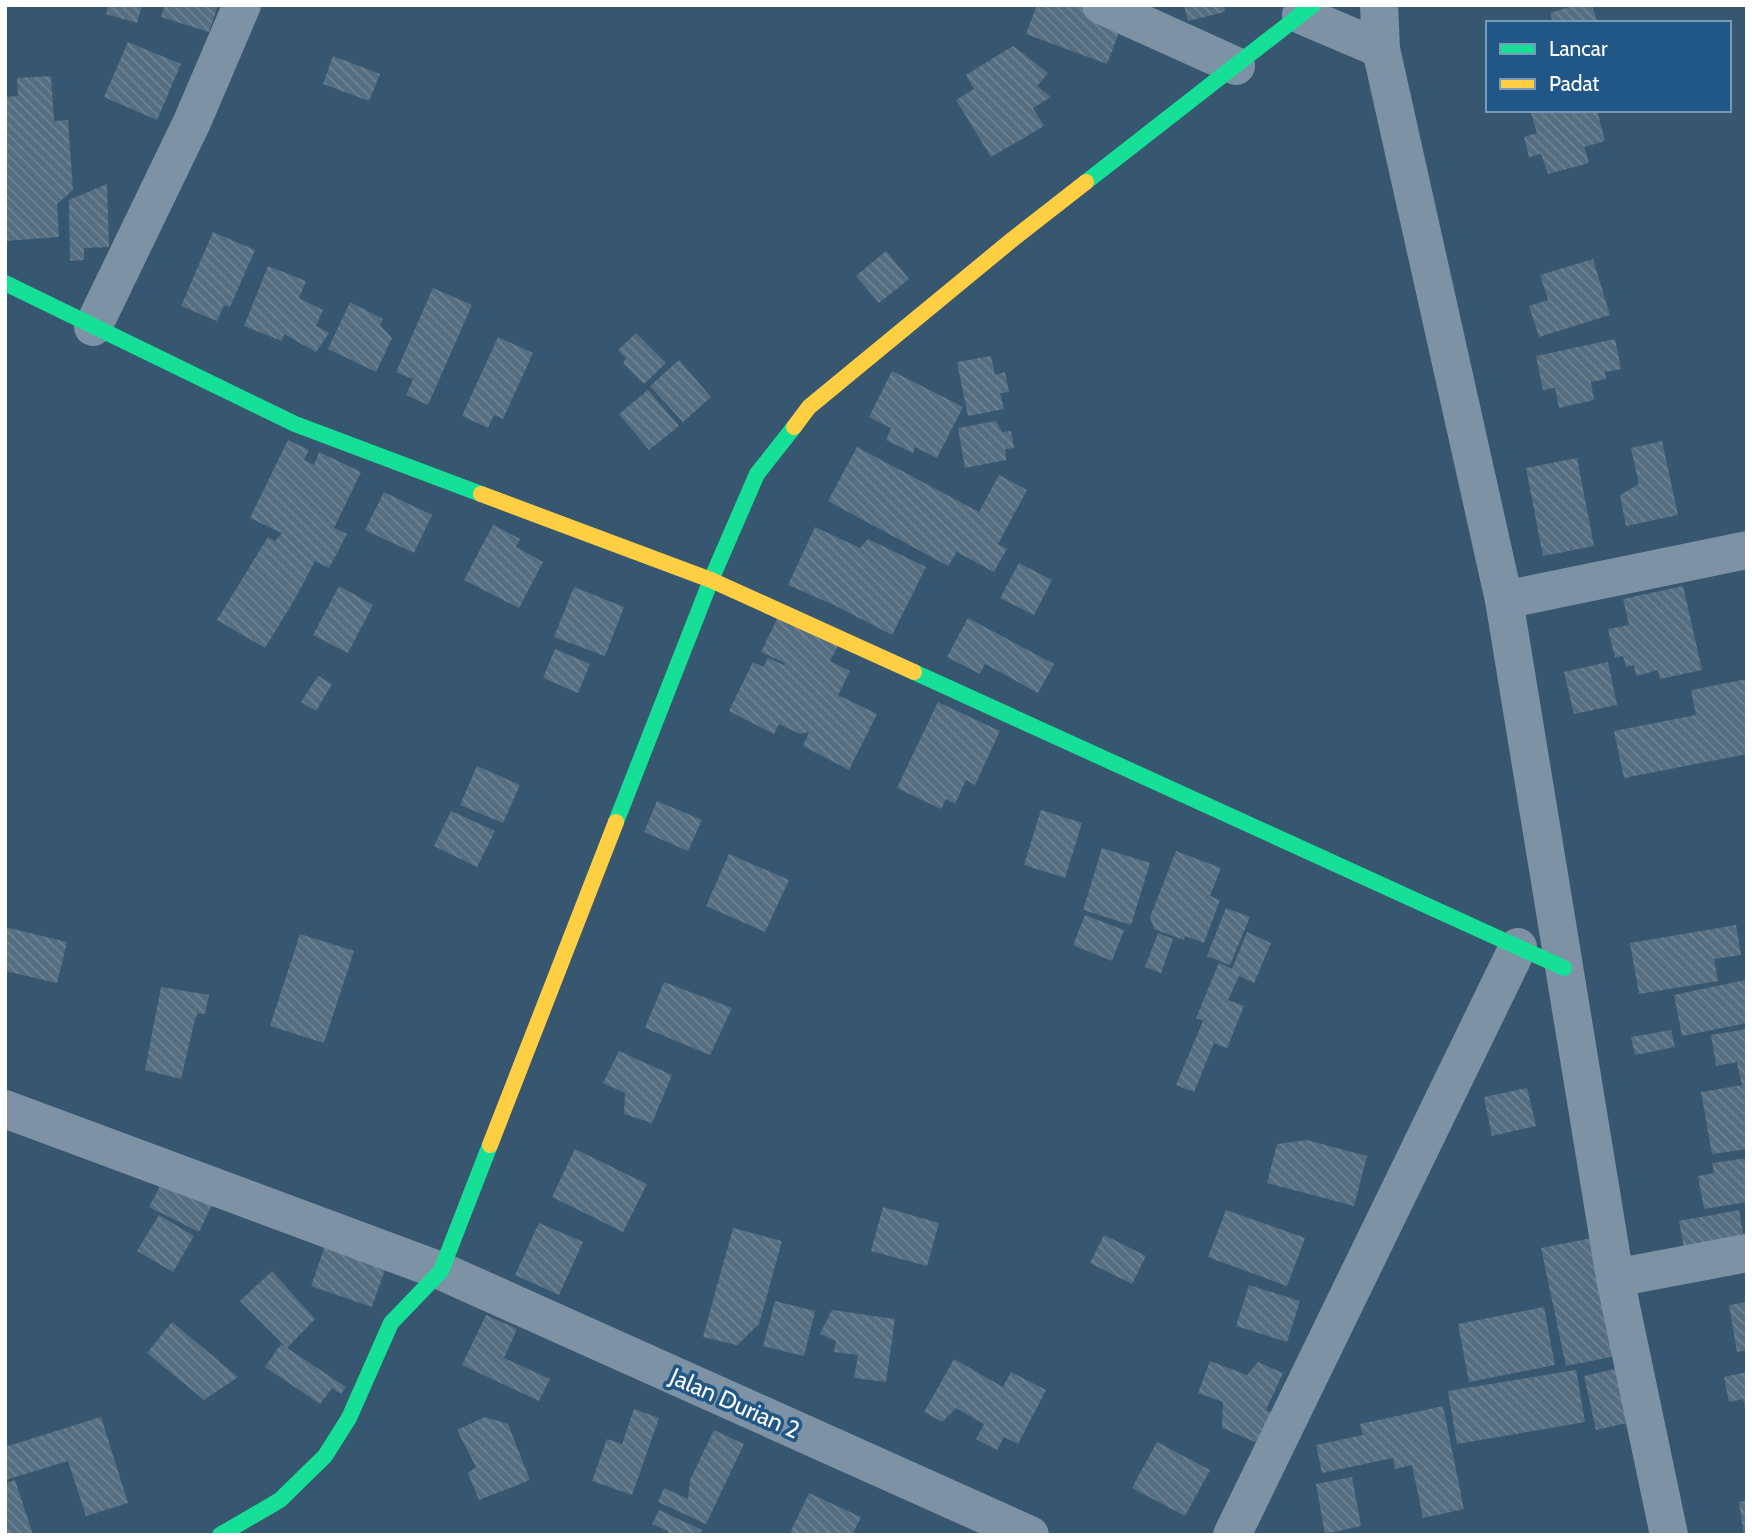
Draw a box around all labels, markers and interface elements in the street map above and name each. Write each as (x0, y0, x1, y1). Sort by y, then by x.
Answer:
legend (1486, 21, 1731, 112)
text: Lancar (1549, 36, 1608, 61)
text: Padat (1549, 71, 1599, 96)
street label: Jalan Durian 2 (665, 1361, 804, 1444)

